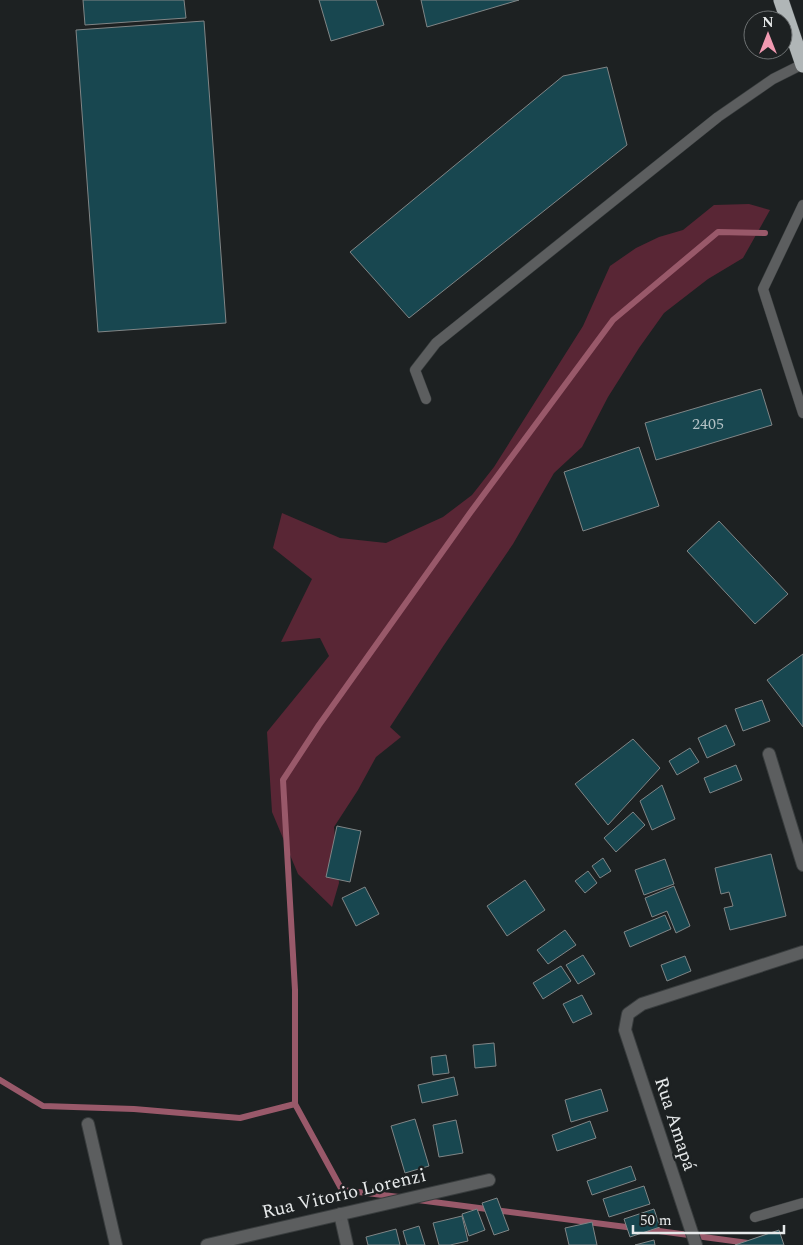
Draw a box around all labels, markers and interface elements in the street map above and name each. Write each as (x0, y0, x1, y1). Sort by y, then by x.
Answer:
north arrow (743, 10, 793, 60)
text: N (762, 12, 774, 33)
house number: 2405 (692, 412, 724, 436)
street label: Rua Amapá (646, 1073, 704, 1175)
street label: Rua Vitorio Lorenzi (259, 1161, 429, 1227)
scale bar (633, 1202, 784, 1234)
text: 50 m (640, 1209, 672, 1232)

